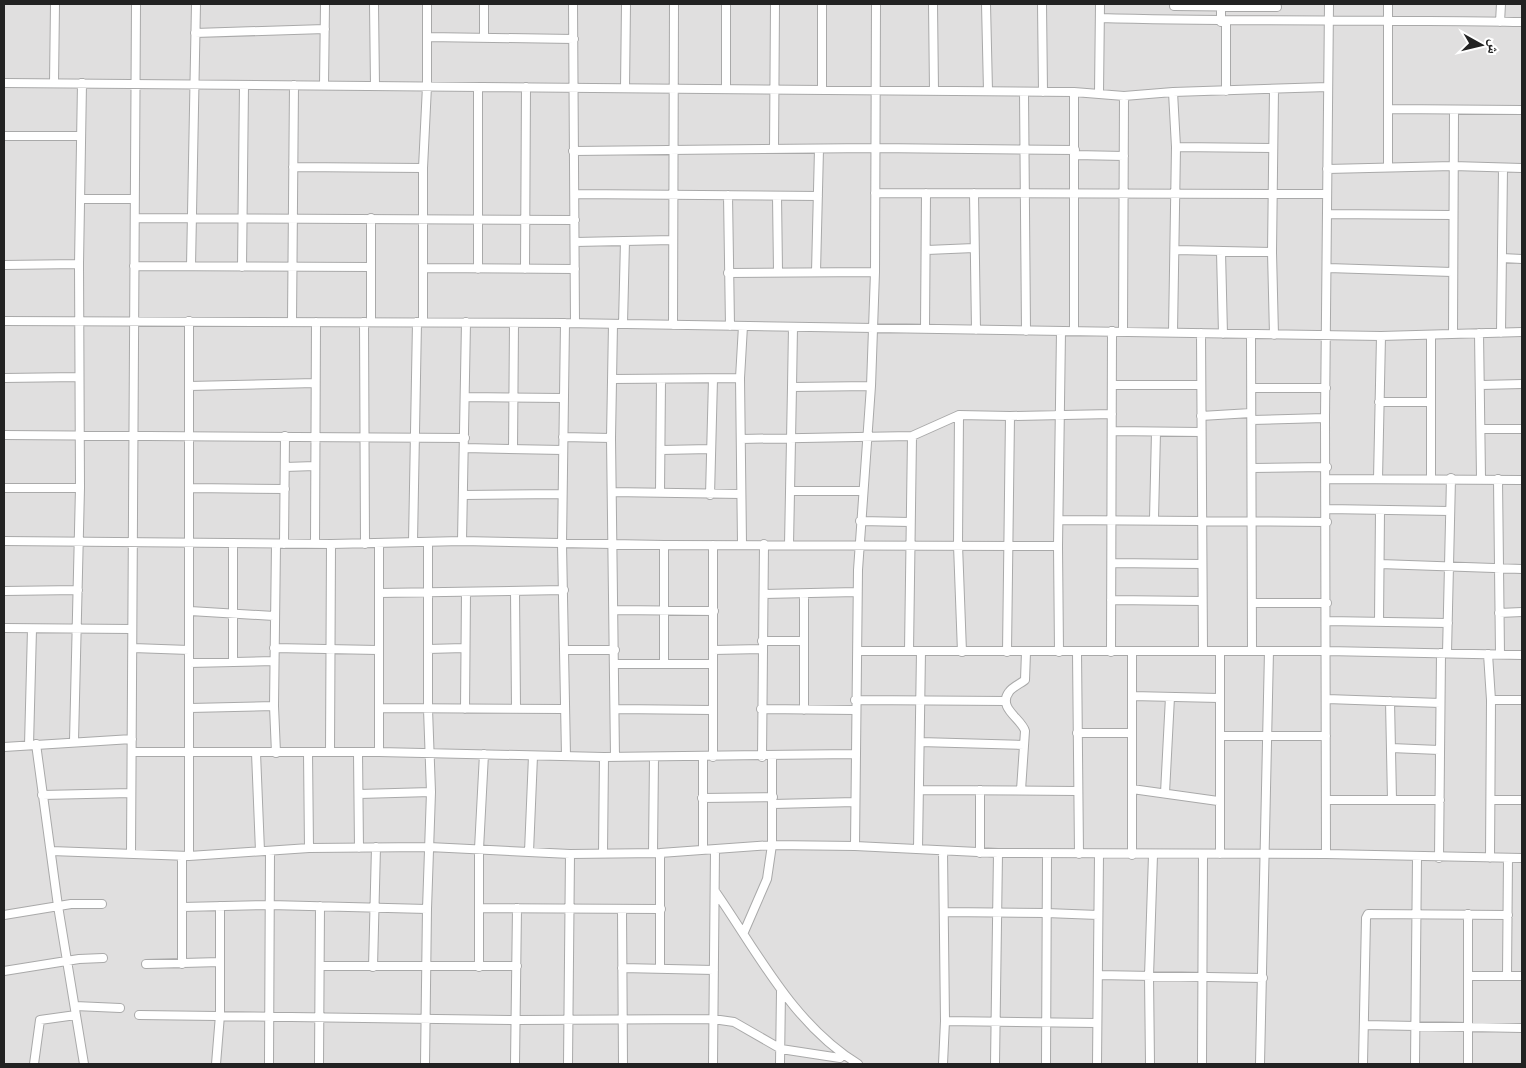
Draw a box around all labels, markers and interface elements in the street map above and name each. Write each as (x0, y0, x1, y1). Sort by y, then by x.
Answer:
north arrow (1456, 20, 1506, 70)
text: ش (1484, 38, 1504, 56)

